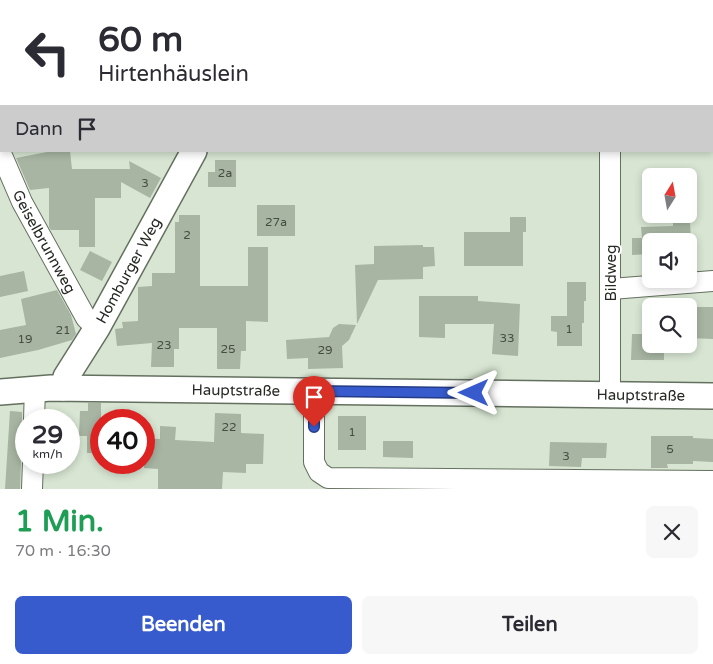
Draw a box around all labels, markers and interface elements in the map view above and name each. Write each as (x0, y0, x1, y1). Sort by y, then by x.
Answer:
text: 60 m (98, 19, 183, 61)
icon: left (15, 20, 80, 85)
text: Hirtenhäuslein (98, 61, 249, 87)
icon: arrive (73, 115, 101, 143)
text: Dann (15, 118, 63, 140)
house number: 2a (218, 166, 232, 180)
north arrow (642, 168, 698, 222)
map controls (642, 168, 697, 353)
house number: 3 (141, 176, 149, 190)
street label: Geiselbrunnweg (9, 187, 80, 297)
street label: Homburger Weg (92, 214, 165, 327)
house number: 27a (265, 215, 287, 229)
house number: 2 (183, 228, 191, 242)
button: sound (642, 233, 697, 288)
street label: Bildweg (602, 245, 620, 301)
button: search (642, 298, 697, 353)
house number: 1 (565, 322, 573, 336)
house number: 21 (55, 323, 71, 337)
house number: 33 (499, 331, 515, 345)
house number: 19 (17, 332, 33, 346)
house number: 23 (156, 338, 172, 352)
house number: 25 (220, 342, 236, 356)
house number: 29 (317, 343, 333, 357)
position arrow (447, 366, 499, 418)
pin (293, 376, 335, 427)
street label: Hauptstraße (191, 381, 280, 400)
icon: arrive (300, 383, 328, 411)
street label: Hauptstraße (596, 386, 685, 405)
speed limit sign: 40 (90, 409, 155, 474)
text: 29 (32, 420, 63, 450)
house number: 22 (221, 420, 237, 434)
house number: 1 (348, 425, 356, 439)
house number: 5 (666, 442, 674, 456)
text: km/h (32, 447, 63, 461)
house number: 3 (562, 449, 570, 463)
text: 1 Min. (15, 503, 104, 540)
button: close (646, 506, 698, 558)
text: 70 m · 16:30 (15, 541, 111, 561)
button: Beenden (15, 596, 352, 654)
button: Teilen (362, 596, 698, 654)

